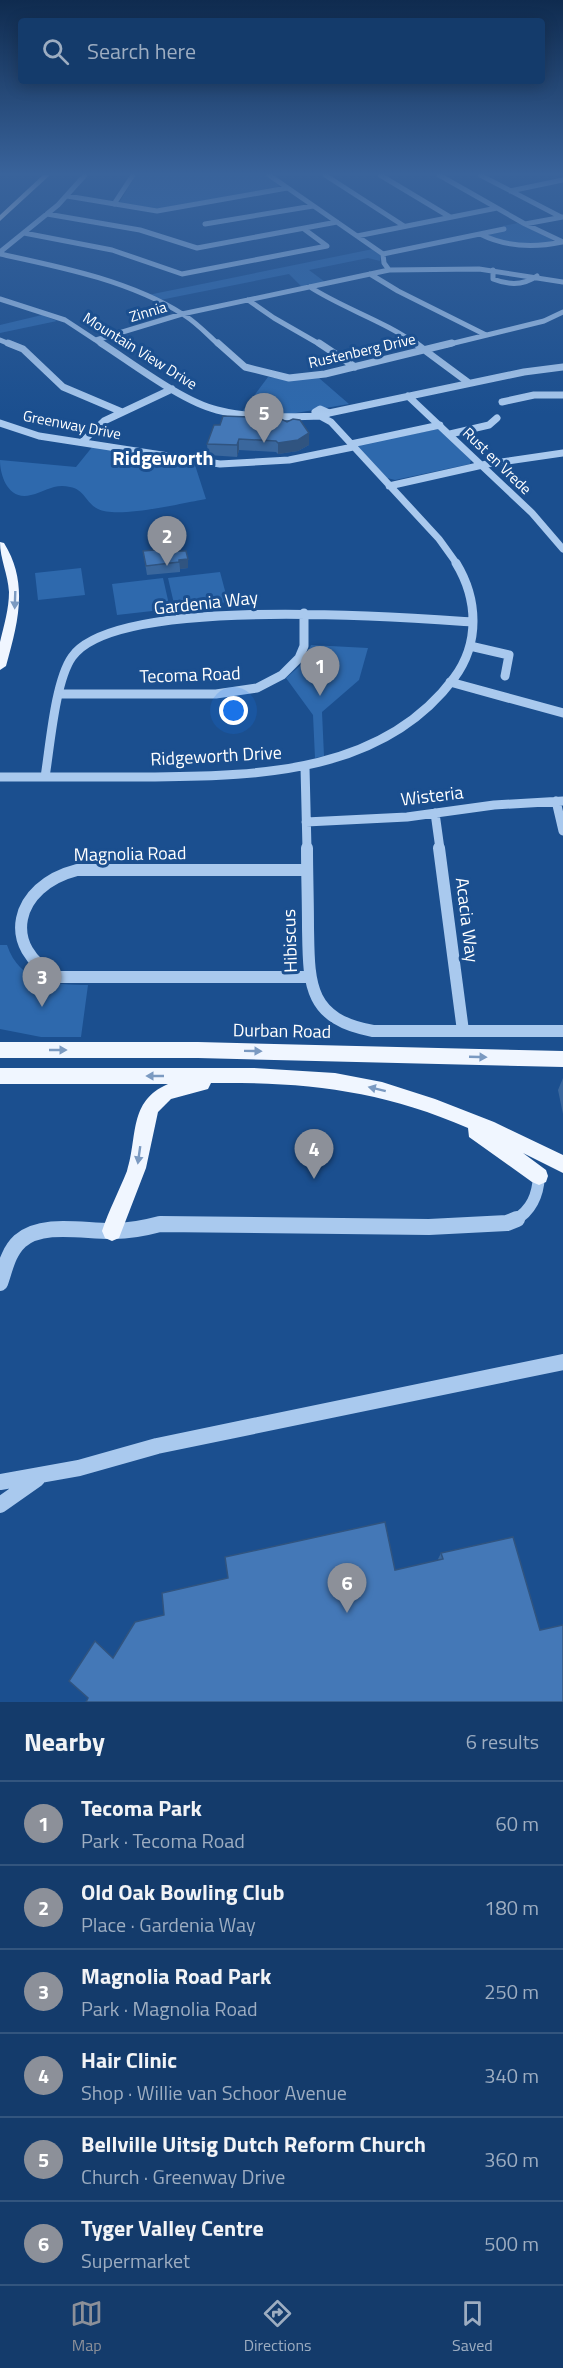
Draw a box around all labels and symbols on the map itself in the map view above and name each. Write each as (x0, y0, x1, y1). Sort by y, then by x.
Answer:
street label: Zinnia (126, 295, 170, 328)
street label: Mountain View Drive (79, 306, 202, 395)
street label: Rustenberg Drive (306, 327, 418, 374)
pin: 5 (244, 394, 284, 443)
street label: Greenway Drive (21, 404, 123, 445)
street label: Rust en Vrede (458, 422, 537, 500)
district label: Ridgeworth (112, 442, 214, 473)
pin: 2 (148, 516, 186, 566)
street label: Gardenia Way (153, 584, 260, 621)
one-way arrow (10, 591, 19, 610)
pin: 1 (300, 646, 340, 696)
street label: Tecoma Road (139, 659, 241, 690)
your location (219, 696, 248, 725)
street label: Ridgeworth Drive (150, 739, 282, 772)
street label: Wisteria (399, 778, 465, 813)
street label: Magnolia Road (73, 839, 187, 868)
street label: Acacia Way (449, 876, 486, 964)
street label: Hibiscus (275, 909, 304, 973)
pin: 3 (22, 958, 62, 1007)
street label: Durban Road (233, 1016, 331, 1045)
one-way arrow (49, 1045, 68, 1055)
one-way arrow (244, 1047, 263, 1056)
one-way arrow (469, 1052, 488, 1061)
one-way arrow (146, 1071, 165, 1081)
one-way arrow (368, 1084, 386, 1094)
pin: 4 (294, 1130, 334, 1179)
one-way arrow (134, 1146, 143, 1165)
pin: 6 (328, 1564, 366, 1613)

